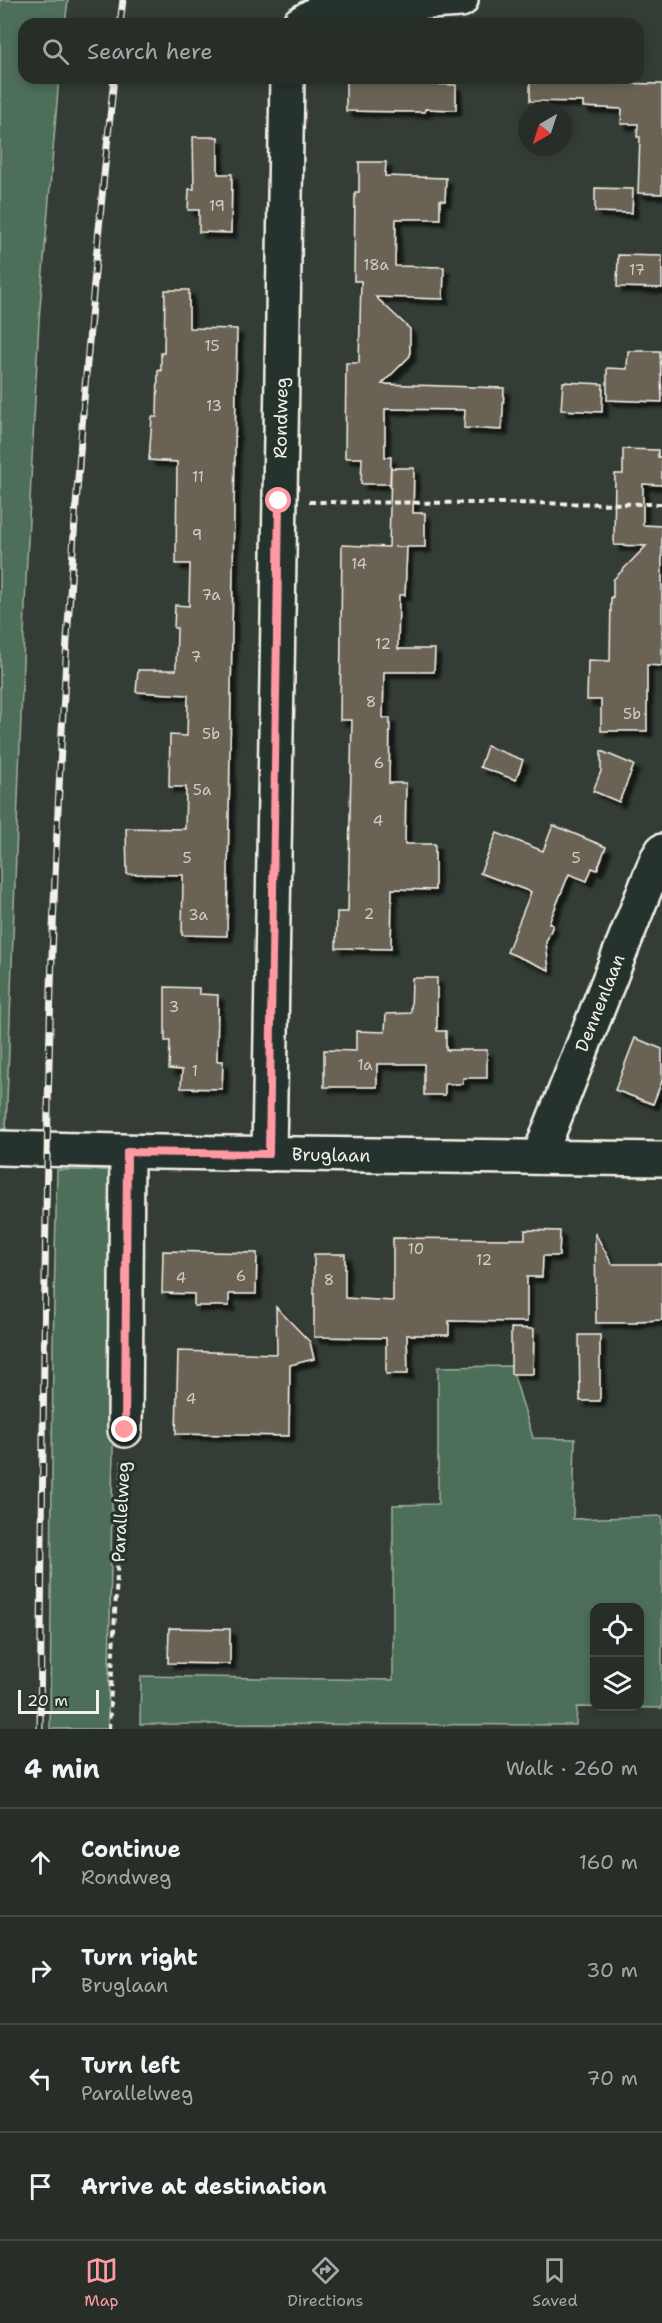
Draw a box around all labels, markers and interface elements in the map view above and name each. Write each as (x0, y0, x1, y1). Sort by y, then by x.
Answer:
search box (18, 18, 644, 84)
icon: search (39, 35, 72, 68)
text: Search here (87, 37, 213, 66)
north arrow (518, 102, 572, 156)
house number: 19 (209, 196, 225, 216)
house number: 18a (363, 255, 389, 275)
house number: 17 (629, 260, 645, 280)
house number: 15 (204, 336, 220, 356)
street label: Rondweg (268, 377, 294, 459)
house number: 13 (206, 396, 222, 416)
house number: 11 (192, 467, 204, 487)
route start (265, 487, 291, 513)
house number: 9 (192, 525, 202, 545)
house number: 14 (351, 554, 367, 574)
house number: 7a (201, 585, 221, 605)
house number: 12 (375, 634, 391, 654)
house number: 7 (191, 647, 201, 667)
house number: 8 (366, 692, 376, 712)
house number: 5b (623, 704, 641, 724)
house number: 5b (202, 724, 220, 744)
house number: 6 (374, 753, 384, 773)
house number: 5a (193, 780, 212, 800)
house number: 4 (373, 811, 383, 831)
house number: 5 (182, 848, 192, 868)
house number: 5 (571, 848, 581, 868)
house number: 2 (364, 904, 374, 924)
house number: 3a (188, 905, 208, 925)
street label: Dennenlaan (570, 951, 630, 1055)
house number: 3 (169, 997, 179, 1017)
house number: 1a (357, 1055, 373, 1075)
house number: 1 (192, 1061, 198, 1081)
street label: Bruglaan (292, 1142, 370, 1168)
house number: 10 (408, 1239, 424, 1259)
house number: 12 (476, 1250, 492, 1270)
house number: 6 (236, 1266, 246, 1286)
house number: 4 (176, 1268, 186, 1288)
house number: 8 (324, 1270, 334, 1290)
house number: 4 (186, 1389, 196, 1409)
route end (111, 1416, 137, 1442)
street label: Parallelweg (106, 1461, 136, 1563)
map controls (590, 1603, 644, 1711)
button: locate (590, 1603, 644, 1657)
button: layers (590, 1657, 644, 1711)
scale bar (18, 1687, 99, 1714)
text: 20 m (27, 1690, 68, 1711)
text: 4 min (24, 1751, 100, 1786)
text: Walk · 260 m (506, 1755, 638, 1781)
text: Continue (81, 1835, 181, 1864)
icon: ahead (24, 1846, 57, 1879)
text: 160 m (579, 1849, 638, 1875)
text: Rondweg (81, 1864, 172, 1890)
text: Turn right (81, 1943, 198, 1972)
icon: right (24, 1954, 57, 1987)
text: 30 m (586, 1957, 638, 1983)
text: Bruglaan (81, 1972, 168, 1998)
text: Turn left (81, 2051, 180, 2080)
icon: left (24, 2062, 57, 2095)
text: 70 m (586, 2065, 638, 2091)
text: Parallelweg (81, 2080, 193, 2106)
icon: arrive (24, 2170, 57, 2203)
text: Arrive at destination (81, 2172, 327, 2201)
tab: Map (84, 2254, 119, 2311)
tab: Directions (287, 2254, 364, 2311)
tab: Saved (532, 2254, 578, 2311)

